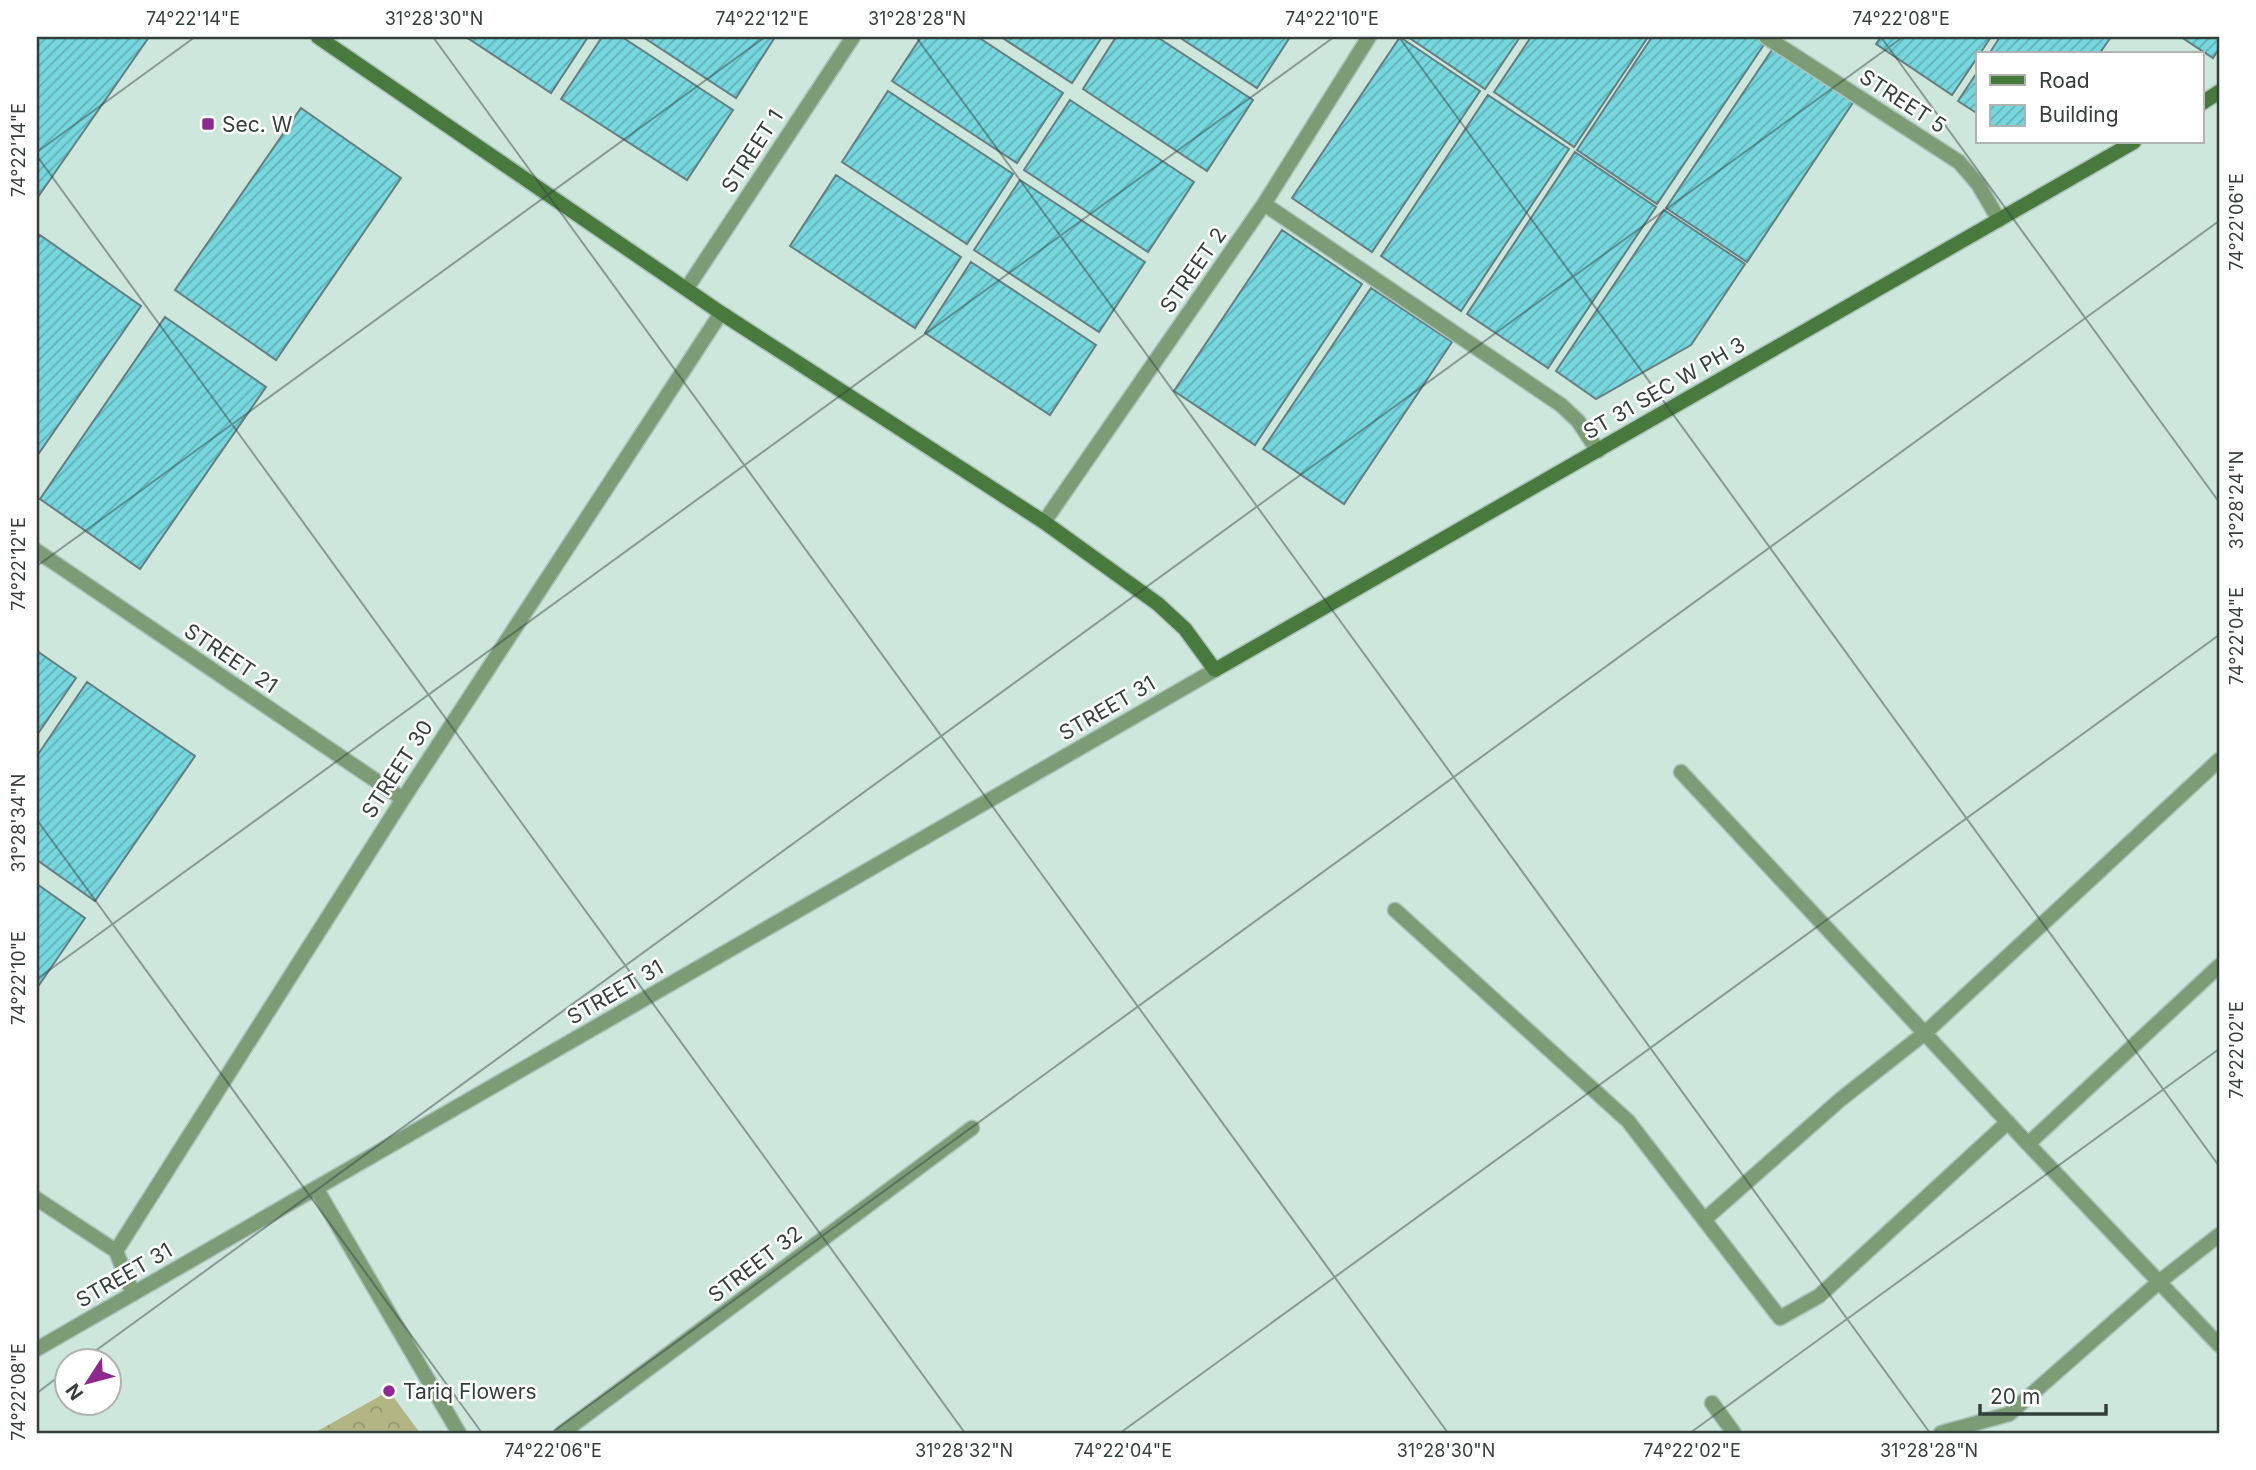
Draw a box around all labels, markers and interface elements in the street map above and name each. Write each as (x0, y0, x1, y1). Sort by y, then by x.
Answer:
text: 74°22'14"E (146, 8, 240, 29)
text: 31°28'30"N (385, 8, 483, 29)
text: 74°22'12"E (715, 8, 809, 29)
text: 31°28'28"N (868, 8, 966, 29)
text: 74°22'10"E (1285, 8, 1379, 29)
text: 74°22'08"E (1852, 8, 1950, 29)
legend (1976, 52, 2204, 144)
street label: STREET 5 (1855, 64, 1951, 138)
text: Road (2039, 68, 2090, 93)
text: Building (2039, 102, 2119, 127)
text: 74°22'14"E (8, 103, 29, 197)
street label: STREET 1 (716, 105, 788, 197)
place label: Sec. W (222, 112, 293, 137)
marker: Sec. W (200, 116, 216, 132)
text: 74°22'06"E (2226, 173, 2247, 271)
street label: STREET 2 (1155, 223, 1231, 317)
street label: ST 31 SEC W PH 3 (1579, 332, 1749, 444)
text: 31°28'24"N (2226, 451, 2247, 549)
text: 74°22'12"E (8, 517, 29, 611)
text: 74°22'04"E (2226, 587, 2247, 685)
street label: STREET 21 (180, 618, 282, 698)
street label: STREET 31 (1055, 670, 1159, 746)
street label: STREET 30 (356, 715, 438, 823)
text: 31°28'34"N (8, 774, 29, 872)
text: 74°22'10"E (8, 931, 29, 1025)
street label: STREET 31 (563, 954, 667, 1030)
text: 74°22'02"E (2226, 1001, 2247, 1099)
street label: STREET 32 (703, 1221, 807, 1307)
street label: STREET 31 (72, 1237, 176, 1313)
text: 74°22'08"E (8, 1343, 29, 1441)
north arrow (52, 1348, 122, 1418)
scale bar (1980, 1372, 2106, 1416)
text: N (61, 1379, 88, 1404)
place label: Tariq Flowers (403, 1379, 537, 1404)
marker: Tariq Flowers (381, 1383, 397, 1399)
text: 20 m (1990, 1384, 2040, 1409)
text: 74°22'06"E (504, 1440, 602, 1461)
text: 31°28'32"N (915, 1440, 1013, 1461)
text: 74°22'04"E (1074, 1440, 1172, 1461)
text: 31°28'30"N (1397, 1440, 1495, 1461)
text: 74°22'02"E (1643, 1440, 1741, 1461)
text: 31°28'28"N (1880, 1440, 1978, 1461)

